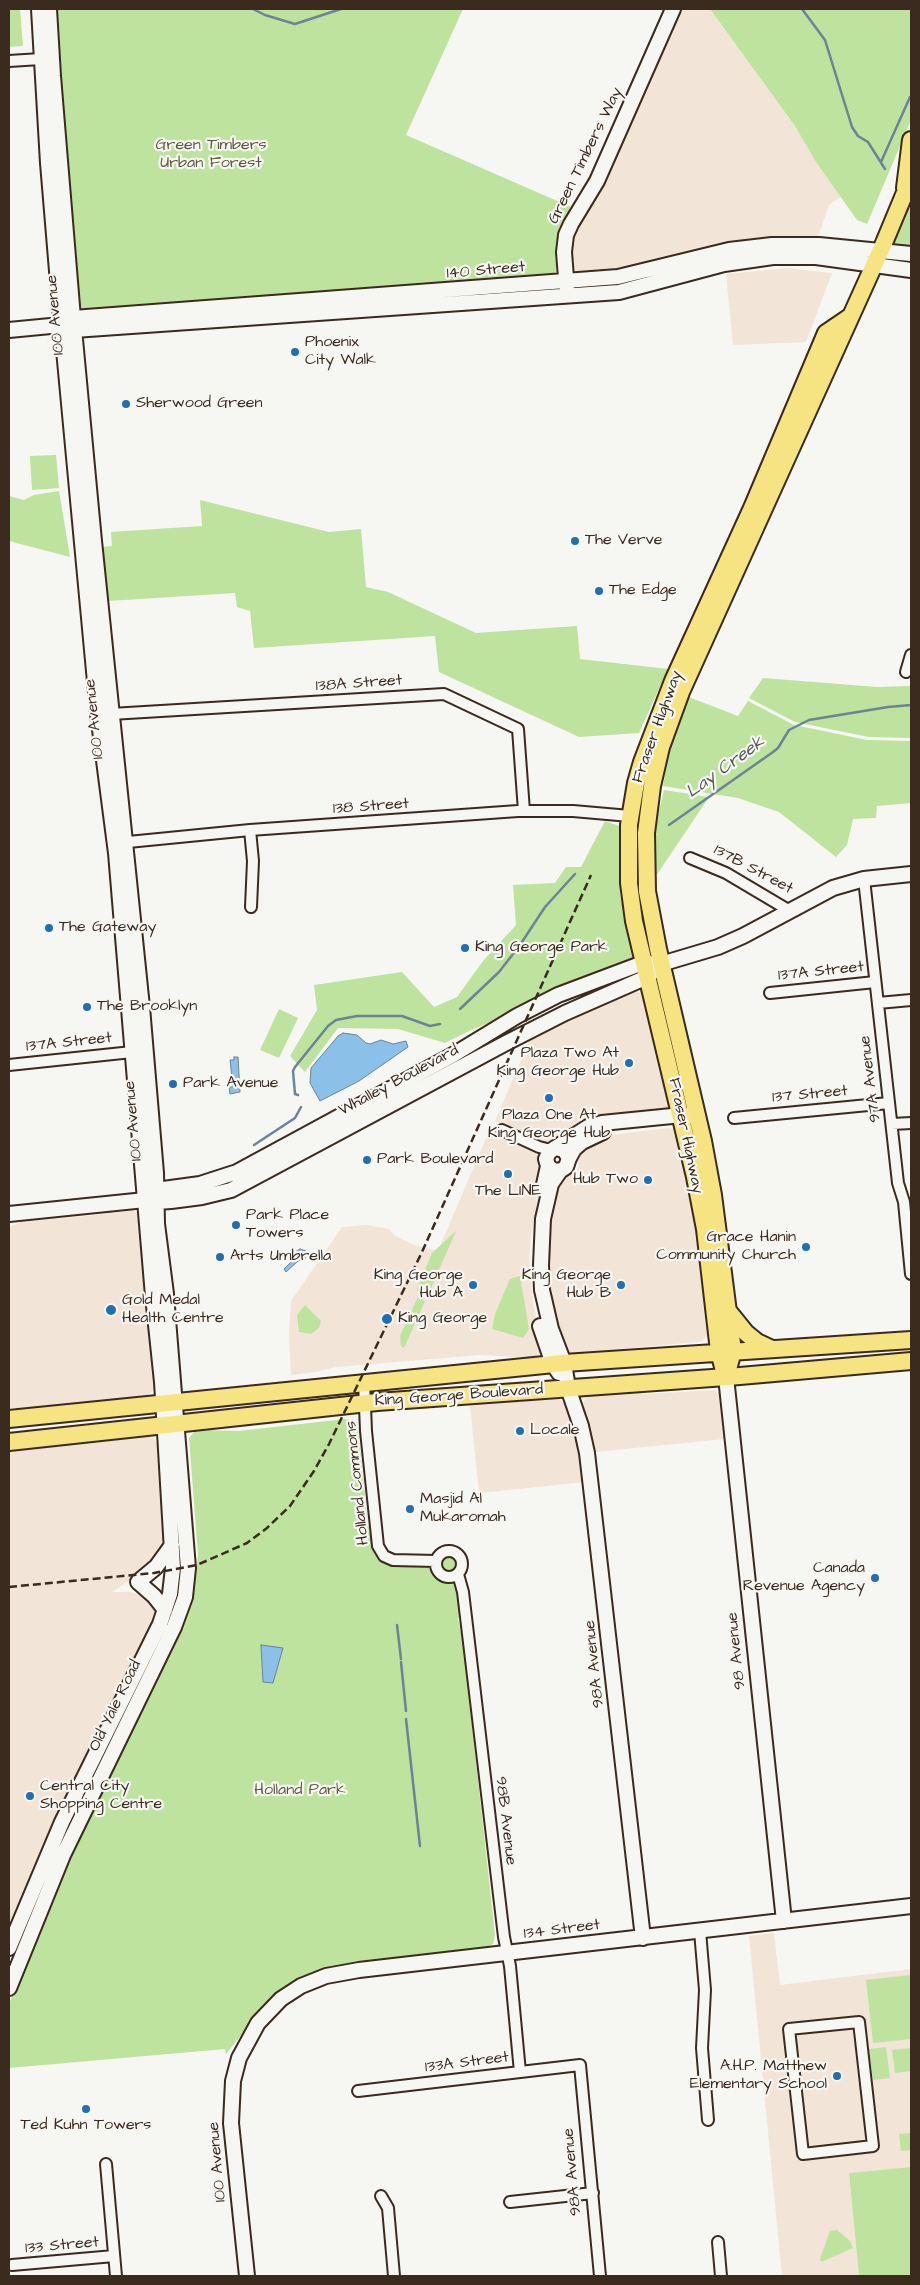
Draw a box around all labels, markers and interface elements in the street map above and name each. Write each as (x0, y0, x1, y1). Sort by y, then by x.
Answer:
street label: Green Timbers Way (545, 85, 627, 227)
park label: Green Timbers Urban Forest (156, 136, 266, 174)
street label: 140 Street (446, 258, 526, 284)
street label: 100 Avenue (43, 274, 69, 356)
place label: Phoenix City Walk (305, 333, 376, 371)
marker: Phoenix City Walk (289, 346, 301, 358)
place label: Sherwood Green (136, 394, 262, 414)
marker: Sherwood Green (120, 398, 132, 410)
place label: The Verve (585, 531, 662, 551)
marker: The Verve (569, 535, 581, 547)
place label: The Edge (609, 581, 677, 601)
marker: The Edge (593, 585, 605, 597)
street label: Fraser Highway (629, 668, 687, 786)
street label: 138A Street (315, 671, 403, 697)
street label: 100 Avenue (81, 678, 109, 760)
water label: Lay Creek (682, 732, 770, 804)
street label: 138 Street (332, 795, 410, 819)
street label: 137B Street (710, 841, 796, 899)
place label: The Gateway (59, 918, 156, 938)
marker: The Gateway (43, 922, 55, 934)
place label: King George Park (475, 938, 608, 958)
marker: King George Park (459, 942, 471, 954)
street label: 137A Street (777, 958, 865, 986)
place label: The Brooklyn (97, 997, 197, 1017)
marker: The Brooklyn (81, 1001, 93, 1013)
street label: 137A Street (25, 1029, 113, 1057)
street label: 97A Avenue (856, 1034, 886, 1124)
street label: Whalley Boulevard (336, 1041, 462, 1121)
place label: Plaza Two At King George Hub (497, 1044, 619, 1082)
marker: Plaza Two At King George Hub (623, 1057, 635, 1069)
place label: Park Avenue (183, 1074, 278, 1094)
street label: Fraser Highway (663, 1076, 707, 1196)
marker: Park Avenue (167, 1078, 179, 1090)
street label: 100 Avenue (121, 1080, 147, 1162)
street label: 137 Street (771, 1082, 849, 1108)
marker: Plaza One At King George Hub (543, 1092, 555, 1104)
place label: Plaza One At King George Hub (488, 1106, 610, 1144)
place label: Park Boulevard (377, 1150, 494, 1170)
marker: Park Boulevard (361, 1154, 373, 1166)
marker: The LINE (502, 1168, 514, 1180)
place label: Hub Two (573, 1170, 638, 1190)
marker: Hub Two (642, 1174, 654, 1186)
place label: The LINE (475, 1182, 541, 1202)
place label: Park Place Towers (246, 1206, 329, 1244)
marker: Park Place Towers (230, 1219, 242, 1231)
place label: Grace Hanin Community Church (656, 1228, 796, 1266)
marker: Grace Hanin Community Church (800, 1241, 812, 1253)
place label: Arts Umbrella (230, 1247, 331, 1267)
marker: Arts Umbrella (214, 1251, 226, 1263)
place label: King George Hub A (374, 1266, 463, 1304)
place label: King George Hub B (522, 1266, 611, 1304)
marker: King George Hub A (467, 1279, 479, 1291)
marker: King George Hub B (615, 1279, 627, 1291)
place label: Gold Medal Health Centre (122, 1291, 224, 1329)
marker: Gold Medal Health Centre (104, 1303, 118, 1317)
place label: King George (398, 1309, 487, 1329)
marker: King George (380, 1312, 394, 1326)
street label: King George Boulevard (374, 1381, 544, 1411)
street label: Holland Commons (342, 1420, 374, 1546)
place label: Locale (530, 1421, 580, 1441)
marker: Locale (514, 1425, 526, 1437)
place label: Masjid Al Mukaromah (420, 1490, 506, 1528)
marker: Masjid Al Mukaromah (404, 1503, 416, 1515)
place label: Canada Revenue Agency (743, 1559, 865, 1597)
marker: Canada Revenue Agency (869, 1572, 881, 1584)
street label: 98 Avenue (723, 1611, 751, 1691)
street label: 98A Avenue (581, 1619, 609, 1709)
street label: Old Yale Road (86, 1657, 146, 1755)
street label: 98B Avenue (490, 1776, 520, 1866)
place label: Central City Shopping Centre (40, 1777, 162, 1815)
park label: Holland Park (254, 1781, 346, 1801)
marker: Central City Shopping Centre (24, 1790, 36, 1802)
street label: 134 Street (523, 1916, 601, 1944)
street label: 133A Street (424, 2048, 510, 2078)
place label: A.H.P. Matthew Elementary School (690, 2057, 827, 2095)
marker: A.H.P. Matthew Elementary School (831, 2070, 843, 2082)
marker: Ted Kuhn Towers (80, 2103, 92, 2115)
place label: Ted Kuhn Towers (21, 2116, 151, 2136)
street label: 100 Avenue (205, 2121, 231, 2203)
street label: 98A Avenue (560, 2127, 586, 2217)
street label: 133 Street (24, 2233, 100, 2259)

